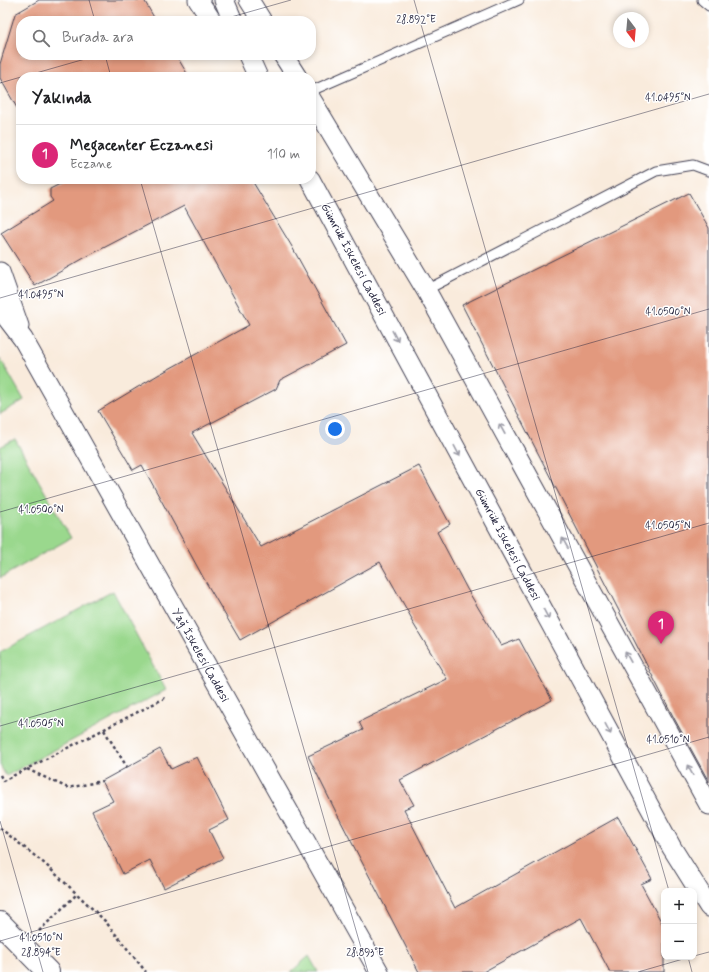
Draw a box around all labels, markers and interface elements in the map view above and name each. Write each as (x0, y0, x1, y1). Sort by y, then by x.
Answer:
north arrow (613, 12, 649, 48)
text: 28.892°E (396, 13, 436, 27)
search box (16, 16, 316, 60)
icon: search (30, 27, 52, 49)
text: Burada ara (62, 28, 134, 48)
text: Yakında (32, 87, 92, 109)
text: 41.0495°N (645, 91, 691, 105)
text: Megacenter Eczanesi (70, 136, 213, 156)
text: 1 (42, 146, 48, 163)
text: 110 m (267, 146, 300, 163)
text: Eczane (70, 156, 113, 173)
street label: Gümrük İskelesi Caddesi (317, 200, 390, 319)
text: 41.0495°N (18, 288, 64, 302)
text: 41.0500°N (645, 305, 691, 319)
one-way arrow (392, 330, 400, 342)
your location (325, 419, 345, 439)
one-way arrow (498, 423, 506, 435)
one-way arrow (454, 445, 462, 457)
street label: Gümrük İskelesi Caddesi (471, 485, 544, 604)
text: 41.0500°N (18, 503, 64, 517)
text: 41.0505°N (645, 519, 691, 533)
one-way arrow (560, 537, 568, 549)
street label: Yağ İskelesi Caddesi (168, 606, 233, 705)
one-way arrow (542, 608, 550, 620)
pin: 1 (648, 611, 674, 644)
one-way arrow (623, 651, 631, 663)
text: 41.0505°N (18, 717, 64, 731)
one-way arrow (604, 723, 612, 735)
text: 41.0510°N (647, 733, 690, 747)
one-way arrow (686, 765, 694, 777)
map controls (661, 888, 697, 960)
button: + (661, 888, 697, 924)
button: − (661, 924, 697, 960)
text: 41.0510°N (20, 931, 63, 945)
text: 28.894°E (21, 946, 61, 960)
text: 28.893°E (346, 946, 384, 960)

